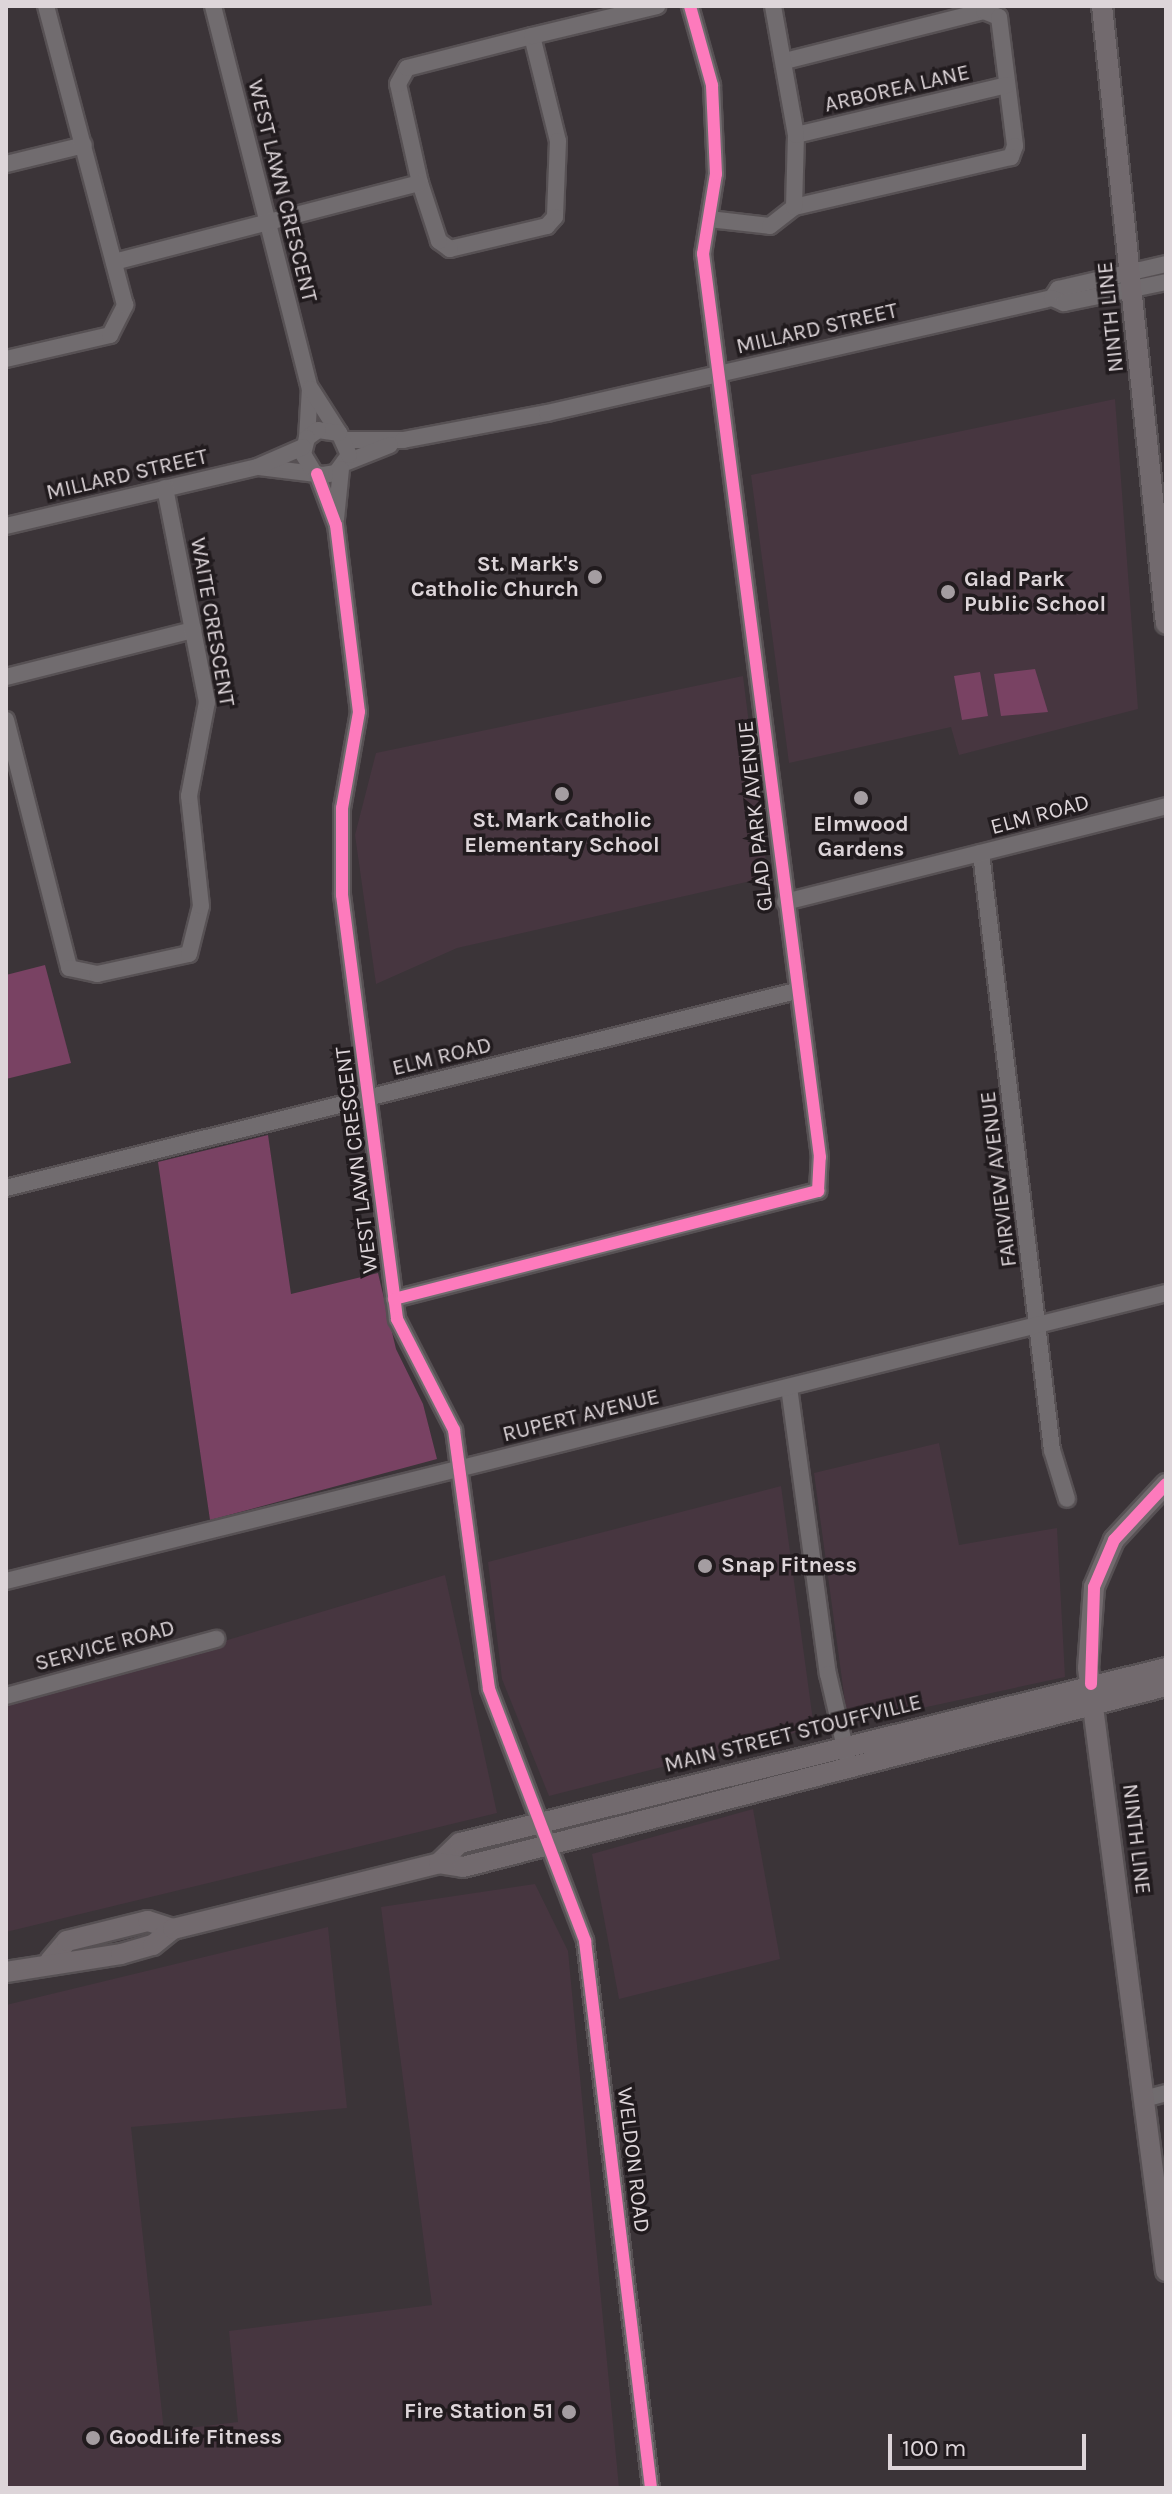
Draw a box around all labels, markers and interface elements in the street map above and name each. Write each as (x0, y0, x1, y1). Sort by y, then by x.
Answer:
street label: ARBOREA LANE (822, 59, 972, 119)
street label: WEST LAWN CRESCENT (242, 77, 322, 305)
street label: NINTH LINE (1092, 260, 1130, 374)
street label: MILLARD STREET (734, 298, 900, 360)
street label: MILLARD STREET (44, 444, 210, 506)
street label: WAITE CRESCENT (184, 536, 240, 708)
place label: St. Mark's Catholic Church (411, 551, 579, 602)
place label: Glad Park Public School (964, 566, 1106, 618)
marker: St. Mark's Catholic Church (586, 568, 604, 586)
marker: Glad Park Public School (939, 583, 957, 601)
street label: GLAD PARK AVENUE (733, 719, 779, 913)
marker: St. Mark Catholic Elementary School (553, 785, 571, 803)
marker: Elmwood Gardens (852, 789, 870, 807)
street label: ELM ROAD (988, 789, 1092, 841)
place label: St. Mark Catholic Elementary School (464, 807, 660, 858)
place label: Elmwood Gardens (813, 811, 909, 862)
street label: ELM ROAD (390, 1032, 494, 1082)
street label: WEST LAWN CRESCENT (330, 1045, 384, 1275)
street label: FAIRVIEW AVENUE (975, 1090, 1023, 1268)
street label: RUPERT AVENUE (500, 1384, 662, 1448)
place label: Snap Fitness (721, 1553, 857, 1579)
marker: Snap Fitness (696, 1557, 714, 1575)
street label: SERVICE ROAD (32, 1615, 178, 1677)
street label: MAIN STREET STOUFFVILLE (662, 1689, 924, 1779)
street label: NINTH LINE (1116, 1782, 1156, 1896)
street label: WELDON ROAD (611, 2086, 655, 2234)
place label: Fire Station 51 (404, 2399, 553, 2425)
marker: Fire Station 51 (560, 2403, 578, 2421)
scale bar (892, 2418, 1090, 2468)
place label: GoodLife Fitness (109, 2425, 282, 2451)
marker: GoodLife Fitness (84, 2429, 102, 2447)
text: 100 m (902, 2434, 967, 2462)

